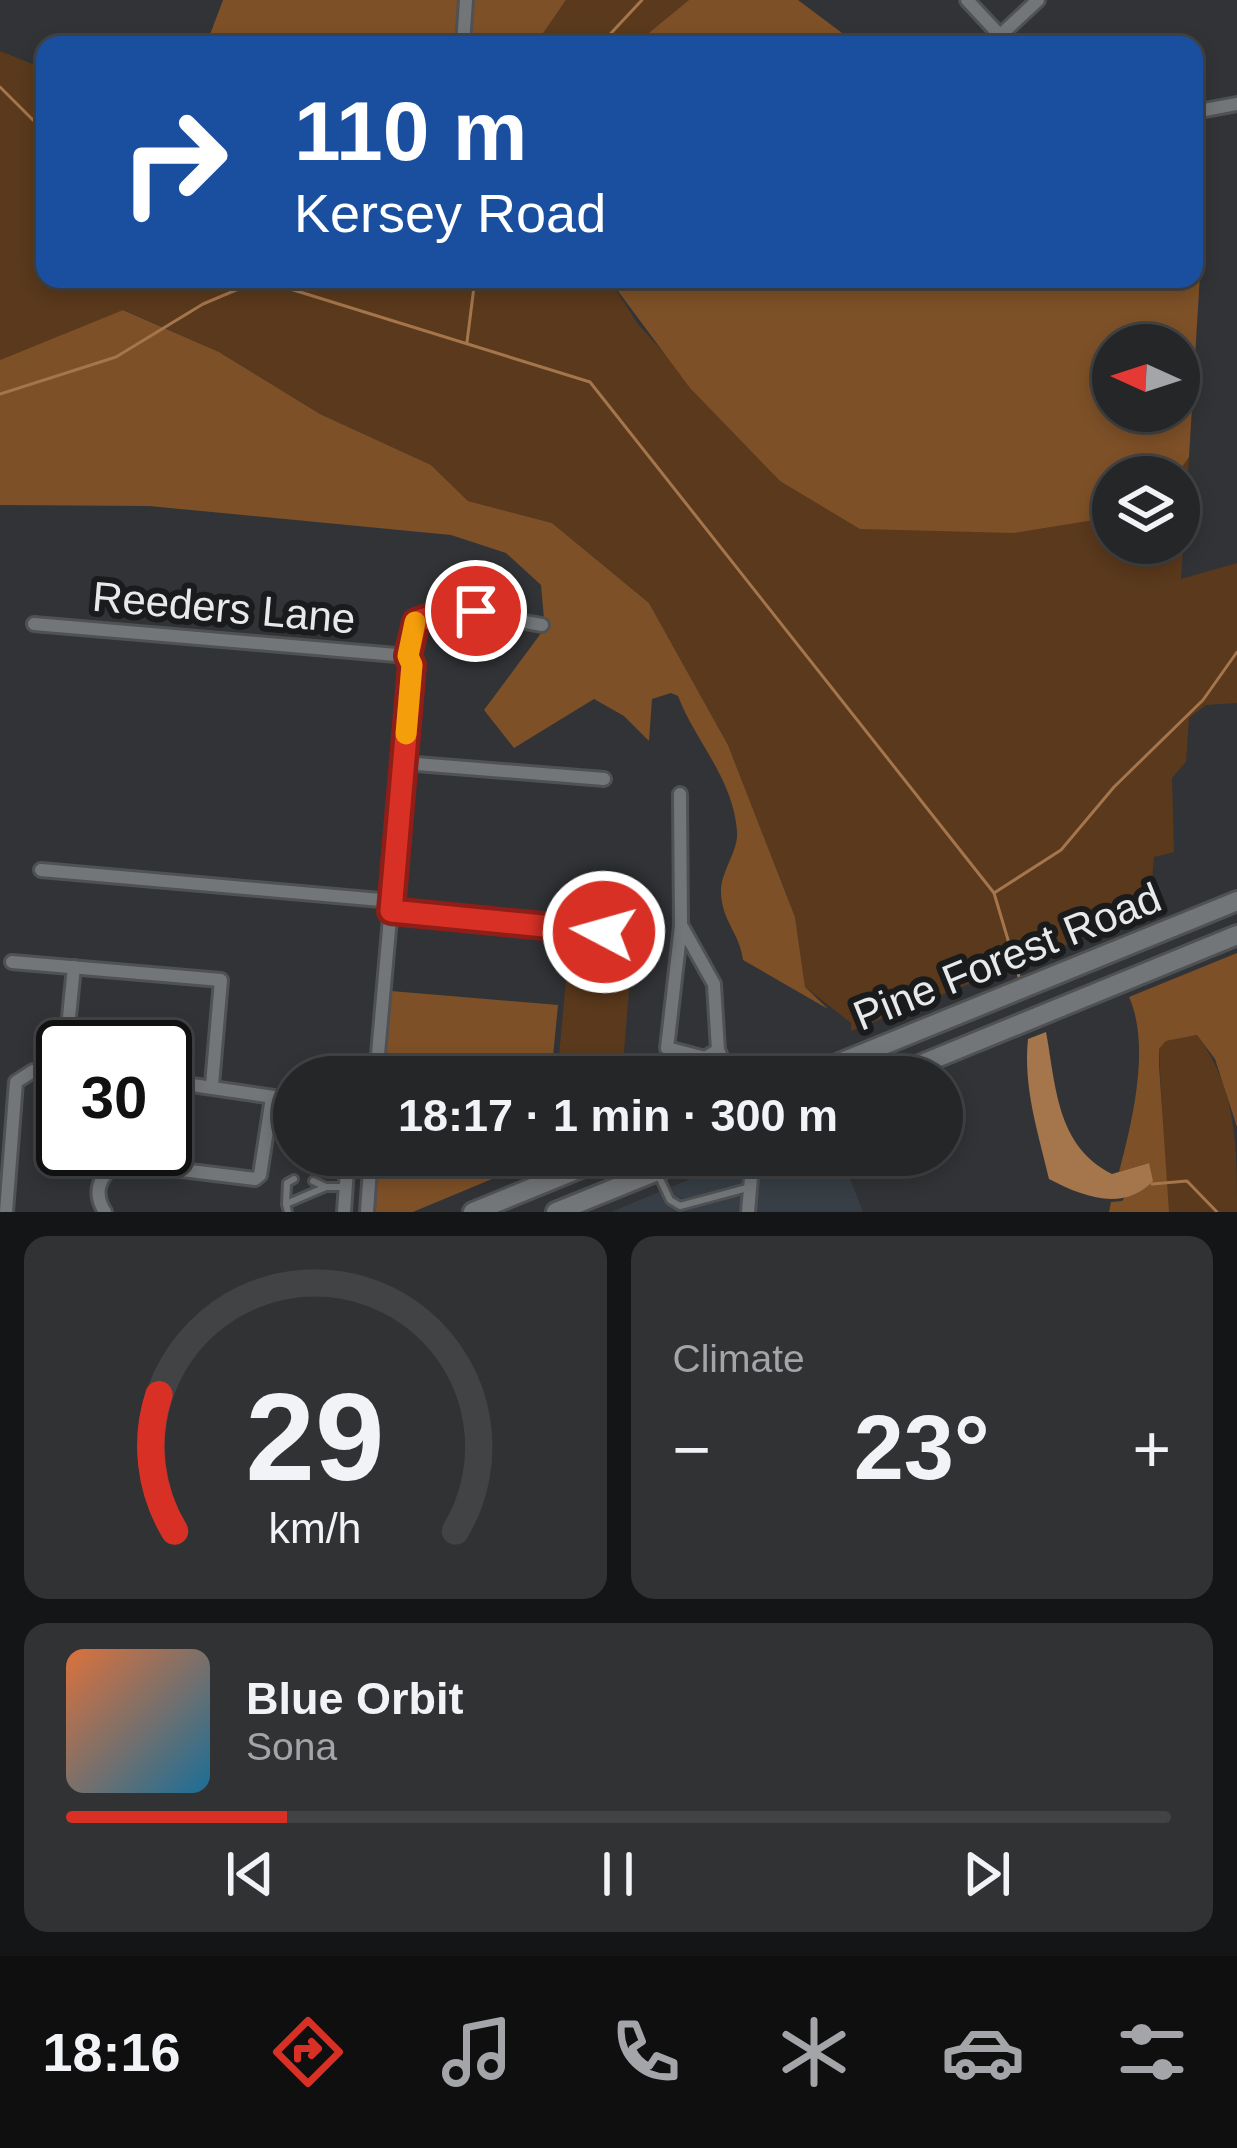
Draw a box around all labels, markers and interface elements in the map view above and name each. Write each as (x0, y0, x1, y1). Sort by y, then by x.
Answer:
icon: right (96, 84, 252, 240)
text: 110 m (294, 84, 528, 178)
text: Kersey Road (294, 183, 606, 243)
north arrow (1092, 324, 1200, 432)
map controls (1092, 324, 1200, 564)
button: layers (1092, 456, 1200, 564)
pin (425, 560, 527, 662)
street label: Reeders Lane (90, 573, 357, 642)
icon: arrive (443, 578, 509, 644)
position arrow (541, 869, 667, 995)
street label: Pine Forest Road (847, 873, 1168, 1039)
speed limit sign: 30 (36, 1020, 192, 1176)
text: 18:17 · 1 min · 300 m (398, 1090, 838, 1141)
text: Climate (673, 1337, 805, 1380)
text: 29 (246, 1367, 385, 1506)
text: 23° (854, 1398, 990, 1498)
text: − (673, 1412, 711, 1486)
text: + (1132, 1412, 1171, 1486)
text: km/h (269, 1503, 362, 1551)
text: Blue Orbit (246, 1673, 464, 1724)
text: Sona (246, 1725, 337, 1768)
icon: previous (217, 1841, 283, 1907)
icon: pause (585, 1841, 651, 1907)
icon: next (954, 1841, 1020, 1907)
icon: directions (266, 2010, 350, 2094)
icon: music (435, 2010, 519, 2094)
icon: phone (604, 2010, 688, 2094)
icon: climate (772, 2010, 856, 2094)
icon: car (941, 2010, 1025, 2094)
icon: filters (1110, 2010, 1194, 2094)
text: 18:16 (42, 2022, 181, 2082)

